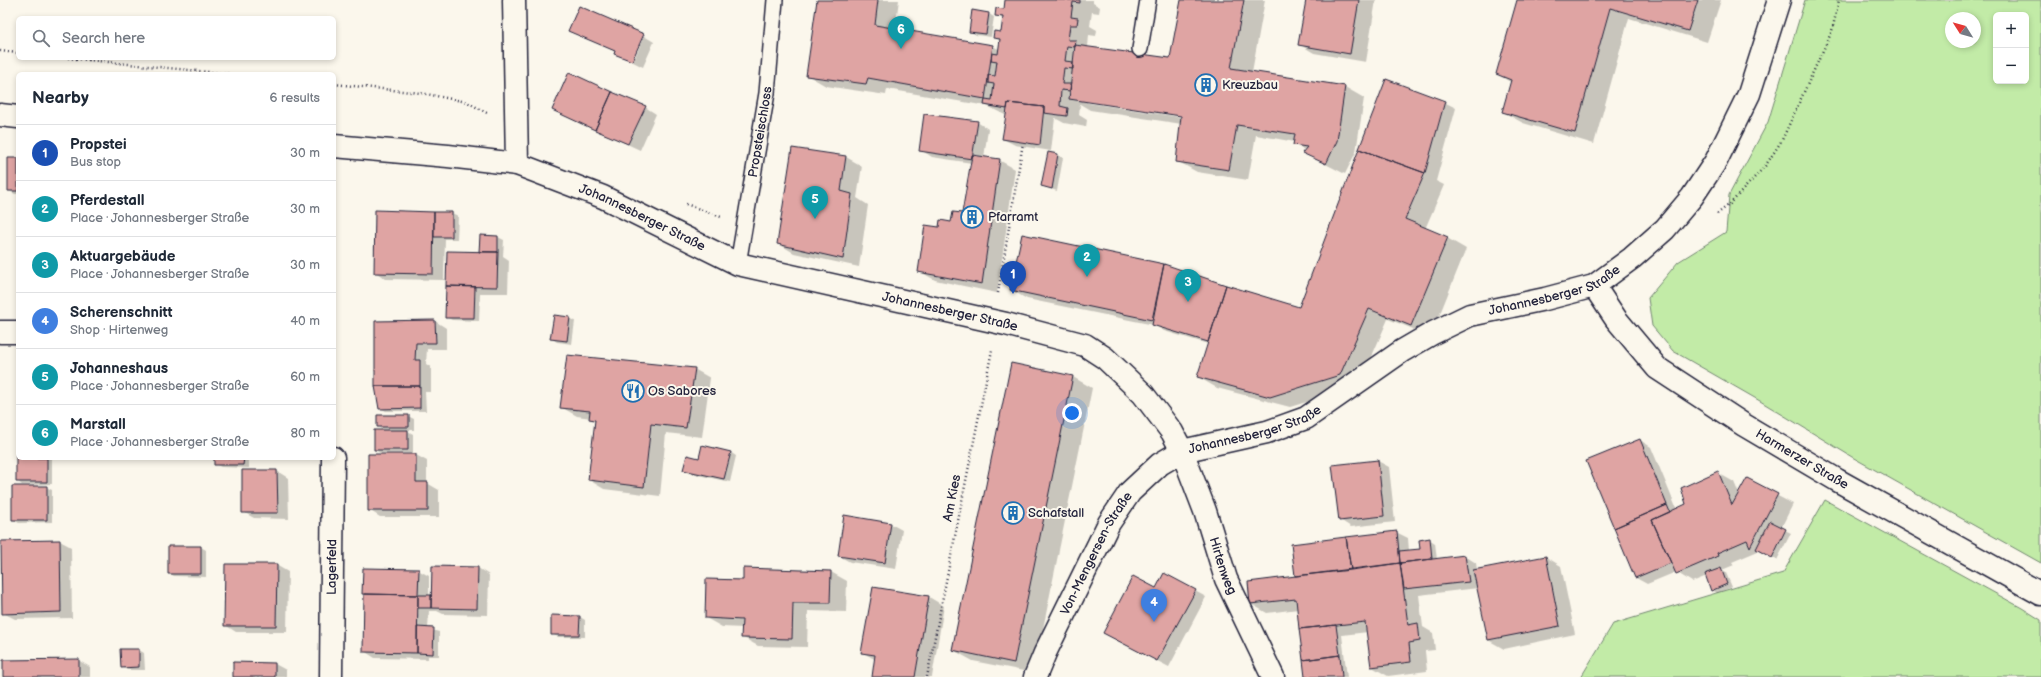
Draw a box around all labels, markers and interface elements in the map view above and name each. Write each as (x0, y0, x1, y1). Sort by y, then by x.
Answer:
north arrow (1945, 12, 1981, 48)
map controls (1993, 12, 2029, 84)
button: + (1993, 12, 2029, 48)
search box (16, 16, 336, 60)
pin: 6 (888, 16, 914, 49)
icon: search (30, 27, 52, 49)
text: Search here (62, 29, 145, 48)
button: − (1993, 48, 2029, 84)
building icon: Kreuzbau (1193, 72, 1219, 98)
place label: Kreuzbau (1222, 77, 1278, 93)
street label: Propsteischloss (745, 85, 776, 179)
text: Nearby (32, 88, 89, 108)
text: 6 results (270, 90, 320, 106)
text: Propstei (70, 135, 127, 154)
text: 1 (42, 145, 48, 161)
text: 30 m (290, 145, 320, 161)
text: Bus stop (70, 154, 121, 170)
street label: Johannesberger Straße (576, 180, 708, 255)
pin: 5 (802, 186, 828, 219)
text: Pferdestall (70, 191, 145, 210)
text: 2 (41, 201, 49, 217)
text: 30 m (290, 201, 320, 217)
building icon: Pfarramt (959, 204, 985, 230)
place label: Pfarramt (988, 209, 1038, 225)
text: Place · Johannesberger Straße (70, 210, 249, 226)
pin: 2 (1074, 244, 1100, 277)
text: Aktuargebäude (70, 247, 175, 266)
text: 3 (41, 257, 49, 273)
text: 30 m (290, 257, 320, 273)
pin: 1 (1000, 261, 1026, 294)
street label: Johannesberger Straße (1487, 261, 1623, 319)
text: Place · Johannesberger Straße (70, 266, 249, 282)
pin: 3 (1175, 269, 1201, 302)
street label: Johannesberger Straße (881, 289, 1020, 335)
text: Scherenschnitt (70, 303, 173, 322)
text: 4 (41, 313, 49, 329)
text: 40 m (290, 313, 320, 329)
text: Shop · Hirtenweg (70, 322, 168, 338)
text: Johanneshaus (70, 359, 168, 378)
text: 5 (41, 369, 49, 385)
text: 60 m (290, 369, 320, 385)
text: Place · Johannesberger Straße (70, 378, 249, 394)
restaurant icon: Os Sabores (620, 378, 646, 404)
place label: Os Sabores (648, 383, 717, 399)
street label: Johannesberger Straße (1187, 402, 1325, 457)
your location (1062, 403, 1082, 423)
text: Marstall (70, 415, 126, 434)
text: 6 (41, 425, 49, 441)
text: 80 m (291, 425, 320, 441)
street label: Harmerzer Straße (1753, 426, 1852, 493)
text: Place · Johannesberger Straße (70, 434, 249, 450)
street label: Am Kies (940, 472, 965, 523)
street label: Von-Mengersen-Straße (1057, 489, 1136, 618)
building icon: Schafstall (1000, 500, 1026, 526)
place label: Schafstall (1028, 505, 1084, 521)
street label: Hirtenweg (1206, 535, 1240, 597)
street label: Lagerfeld (324, 539, 340, 595)
pin: 4 (1141, 589, 1167, 622)

